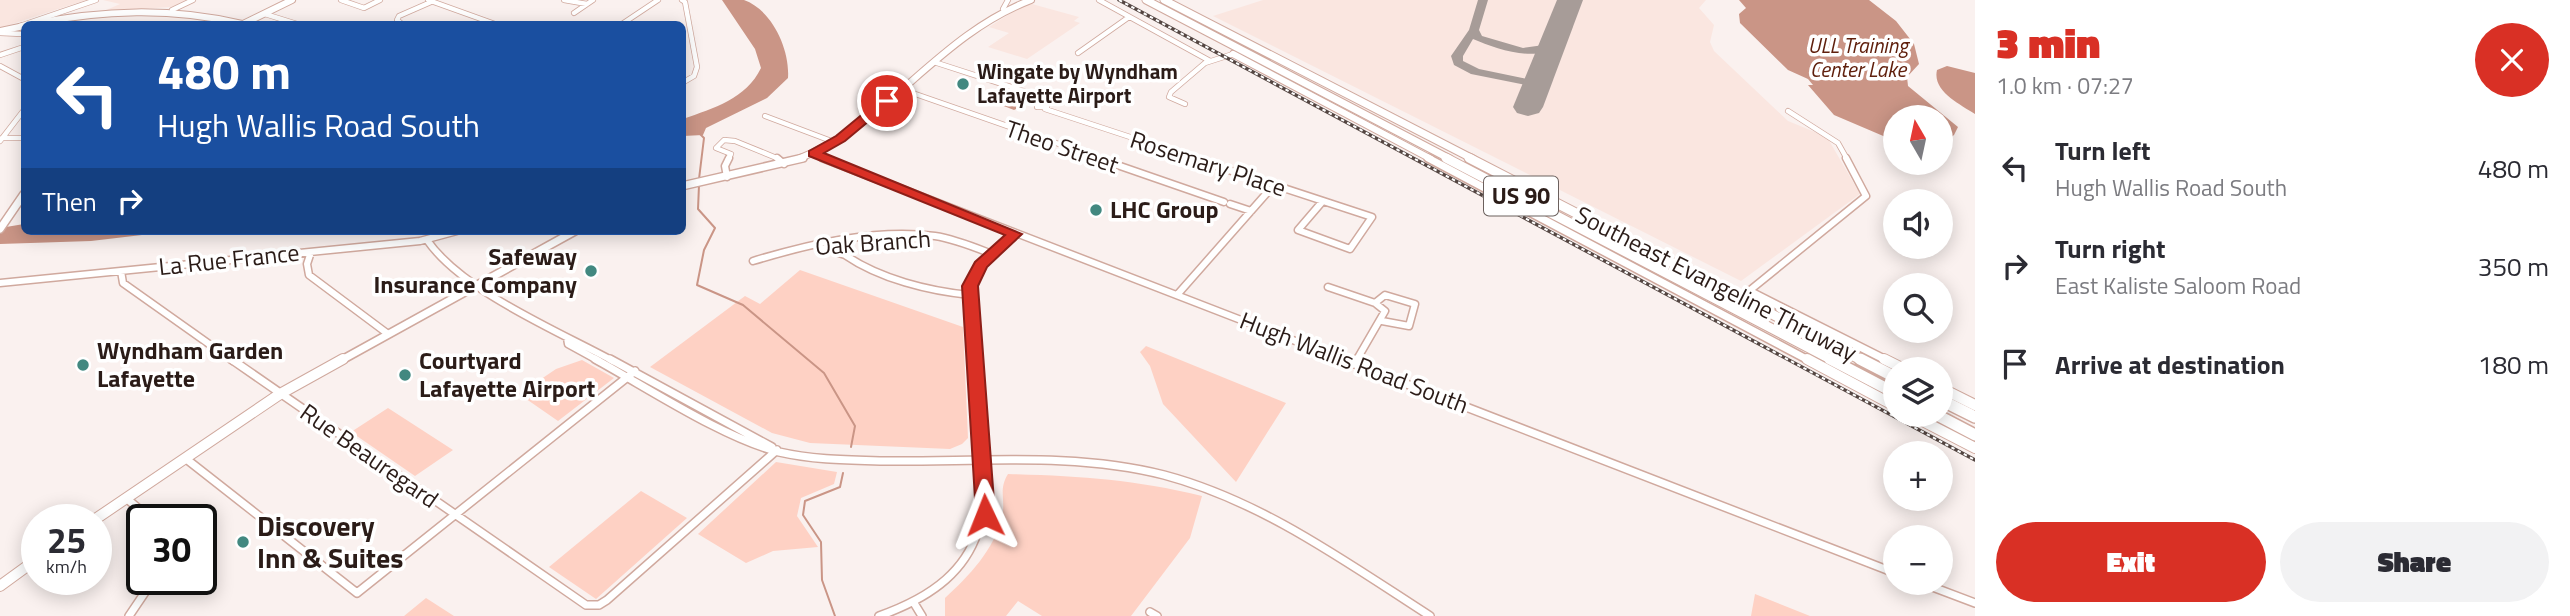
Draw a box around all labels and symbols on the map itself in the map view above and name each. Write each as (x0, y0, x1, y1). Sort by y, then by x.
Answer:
water label: ULL Training Center Lake (1808, 29, 1910, 85)
place label: Wingate by Wyndham Lafayette Airport (977, 55, 1178, 111)
pin (857, 71, 917, 131)
marker: Wingate by Wyndham Lafayette Airport (955, 76, 971, 92)
north arrow (1883, 105, 1953, 175)
street label: Theo Street (1001, 110, 1124, 182)
street label: Rosemary Place (1126, 121, 1291, 205)
road number: US 90 (1484, 176, 1558, 216)
place label: LHC Group (1110, 191, 1219, 227)
street label: Southeast Evangeline Thruway (1569, 196, 1864, 370)
marker: LHC Group (1088, 202, 1104, 218)
street label: Oak Branch (814, 220, 932, 264)
street label: La Rue France (157, 234, 301, 284)
place label: Safeway Insurance Company (373, 238, 577, 302)
marker: Safeway Insurance Company (583, 263, 599, 279)
street label: Hugh Wallis Road South (1235, 302, 1474, 422)
place label: Wyndham Garden Lafayette (97, 332, 283, 396)
place label: Courtyard Lafayette Airport (419, 342, 596, 406)
marker: Wyndham Garden Lafayette (75, 357, 91, 373)
marker: Courtyard Lafayette Airport (397, 367, 413, 383)
street label: Rue Beauregard (293, 394, 446, 516)
position arrow (948, 478, 1022, 552)
speed limit sign: 30 (126, 504, 217, 595)
place label: Discovery Inn & Suites (257, 504, 404, 579)
marker: Discovery Inn & Suites (235, 534, 251, 550)

